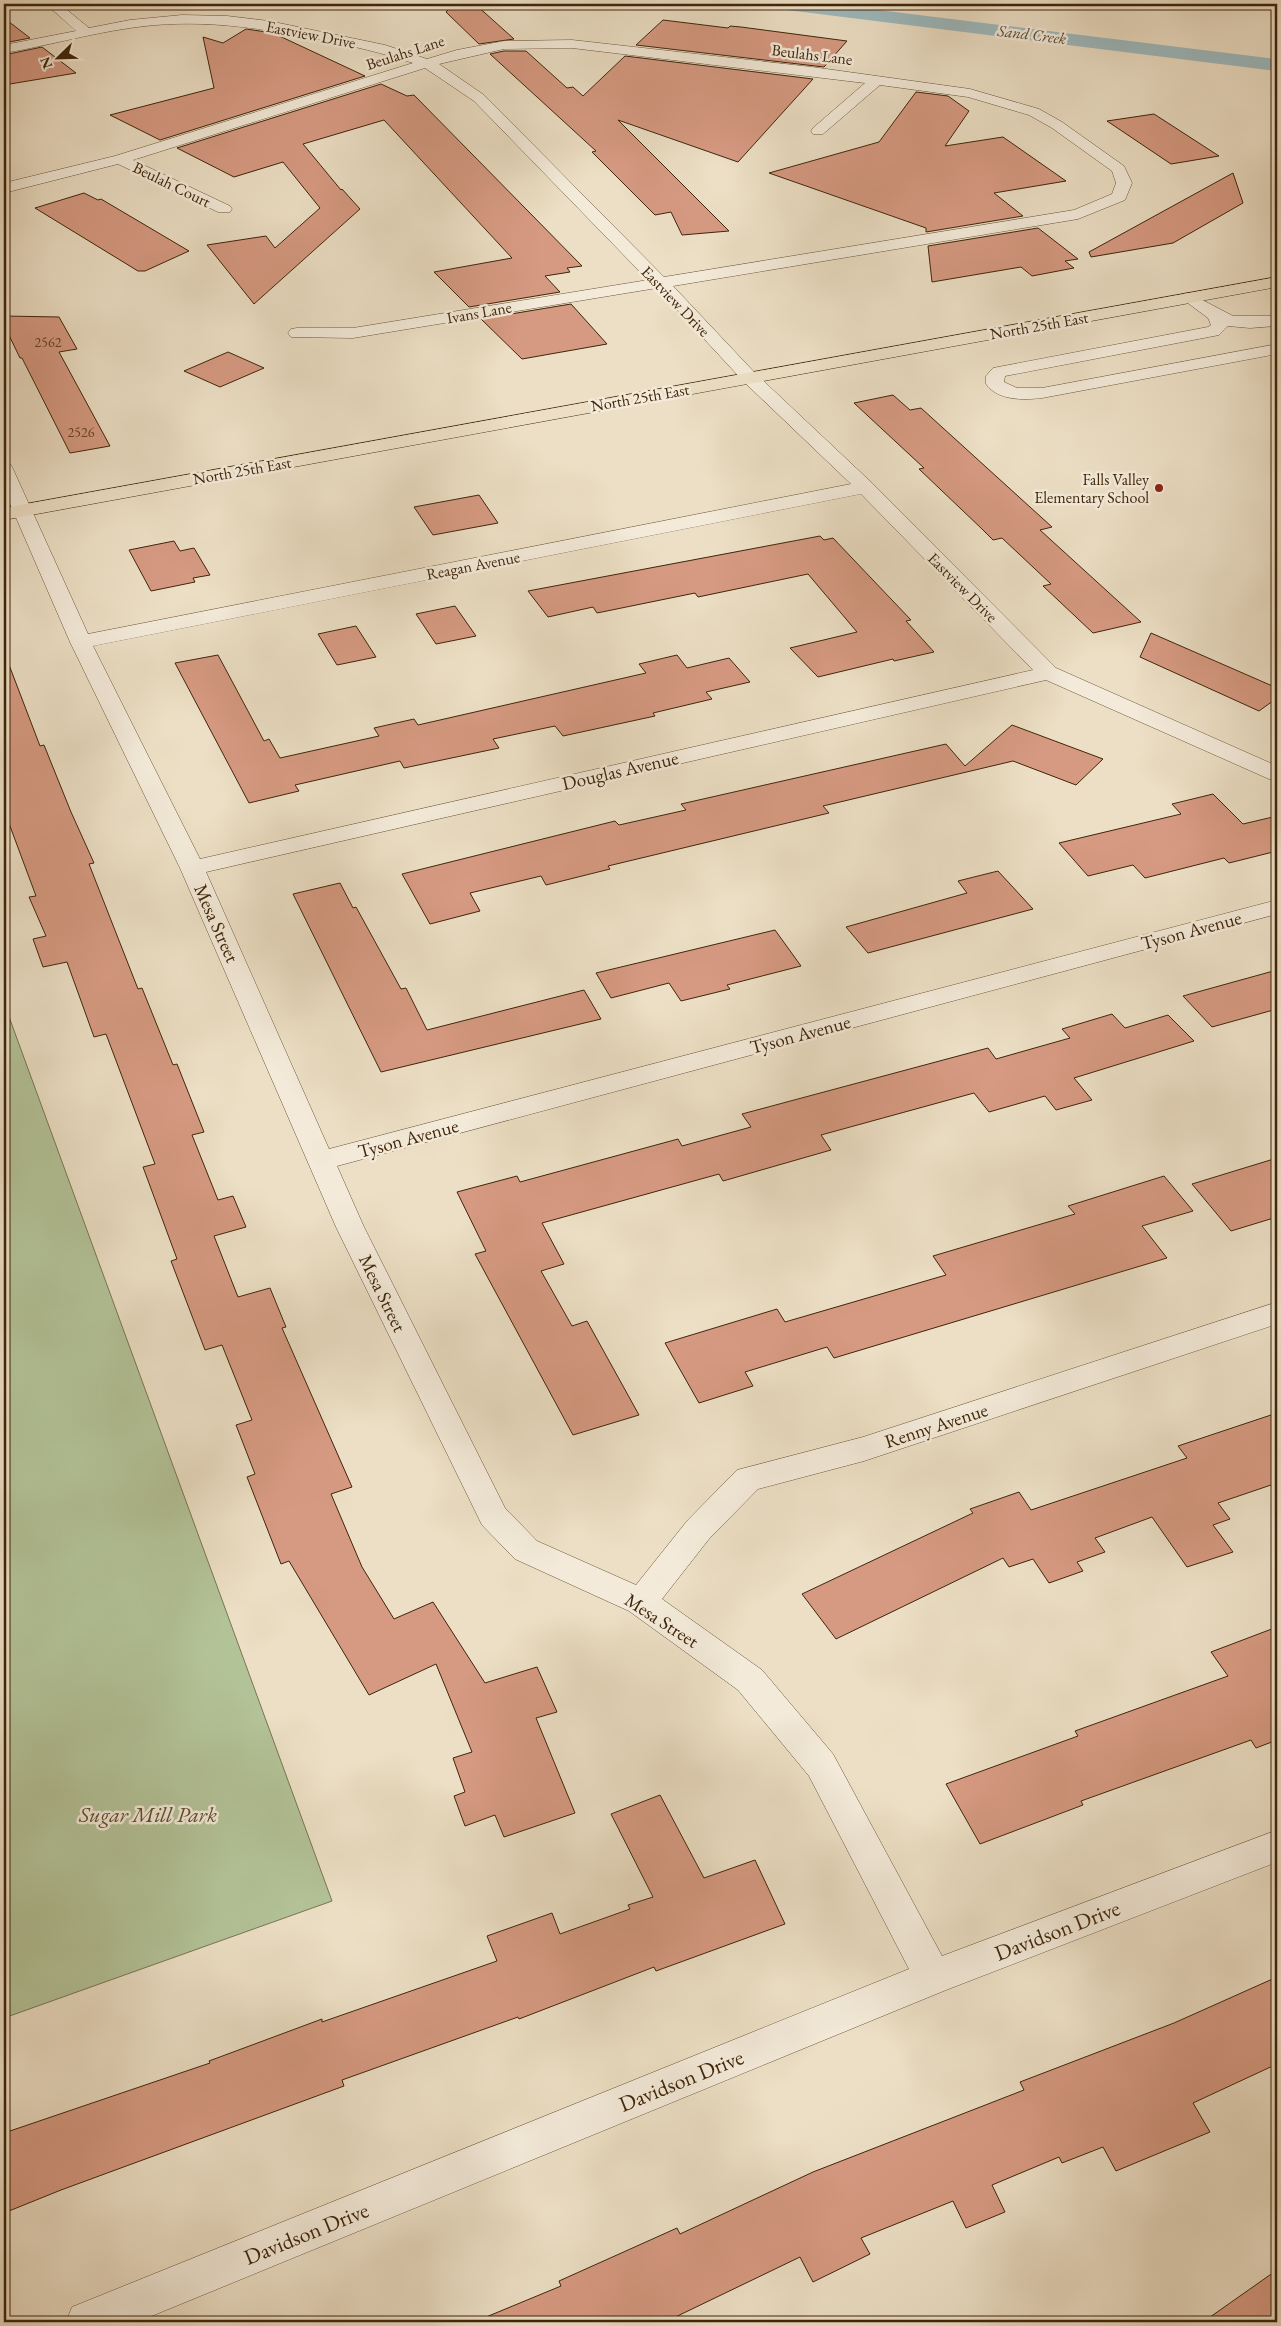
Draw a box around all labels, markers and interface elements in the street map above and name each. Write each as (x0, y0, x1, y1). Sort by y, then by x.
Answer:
street label: Eastview Drive (264, 16, 357, 53)
water label: Sand Creek (995, 20, 1068, 49)
street label: Beulahs Lane (363, 30, 447, 75)
north arrow (32, 32, 82, 82)
street label: Beulahs Lane (770, 39, 854, 70)
text: N (35, 54, 57, 72)
street label: Beulah Court (130, 157, 214, 212)
street label: Eastview Drive (637, 261, 715, 341)
street label: Ivans Lane (445, 296, 513, 329)
street label: North 25th East (988, 307, 1090, 344)
house number: 2562 (35, 333, 62, 351)
street label: North 25th East (589, 379, 691, 416)
house number: 2526 (68, 423, 95, 441)
street label: North 25th East (191, 452, 293, 489)
place label: Falls Valley Elementary School (1034, 469, 1150, 508)
marker: Falls Valley Elementary School (1153, 482, 1165, 494)
street label: Reagan Avenue (424, 546, 522, 585)
street label: Eastview Drive (923, 548, 1002, 627)
street label: Douglas Avenue (560, 745, 681, 796)
street label: Mesa Street (188, 880, 245, 966)
street label: Tyson Avenue (1138, 905, 1244, 956)
street label: Tyson Avenue (747, 1009, 853, 1060)
street label: Tyson Avenue (355, 1113, 461, 1164)
street label: Mesa Street (353, 1250, 412, 1336)
street label: Renny Avenue (881, 1397, 991, 1454)
street label: Mesa Street (620, 1587, 704, 1654)
park label: Sugar Mill Park (78, 1800, 217, 1829)
street label: Davidson Drive (990, 1893, 1124, 1968)
street label: Davidson Drive (615, 2042, 748, 2119)
street label: Davidson Drive (240, 2195, 373, 2272)

